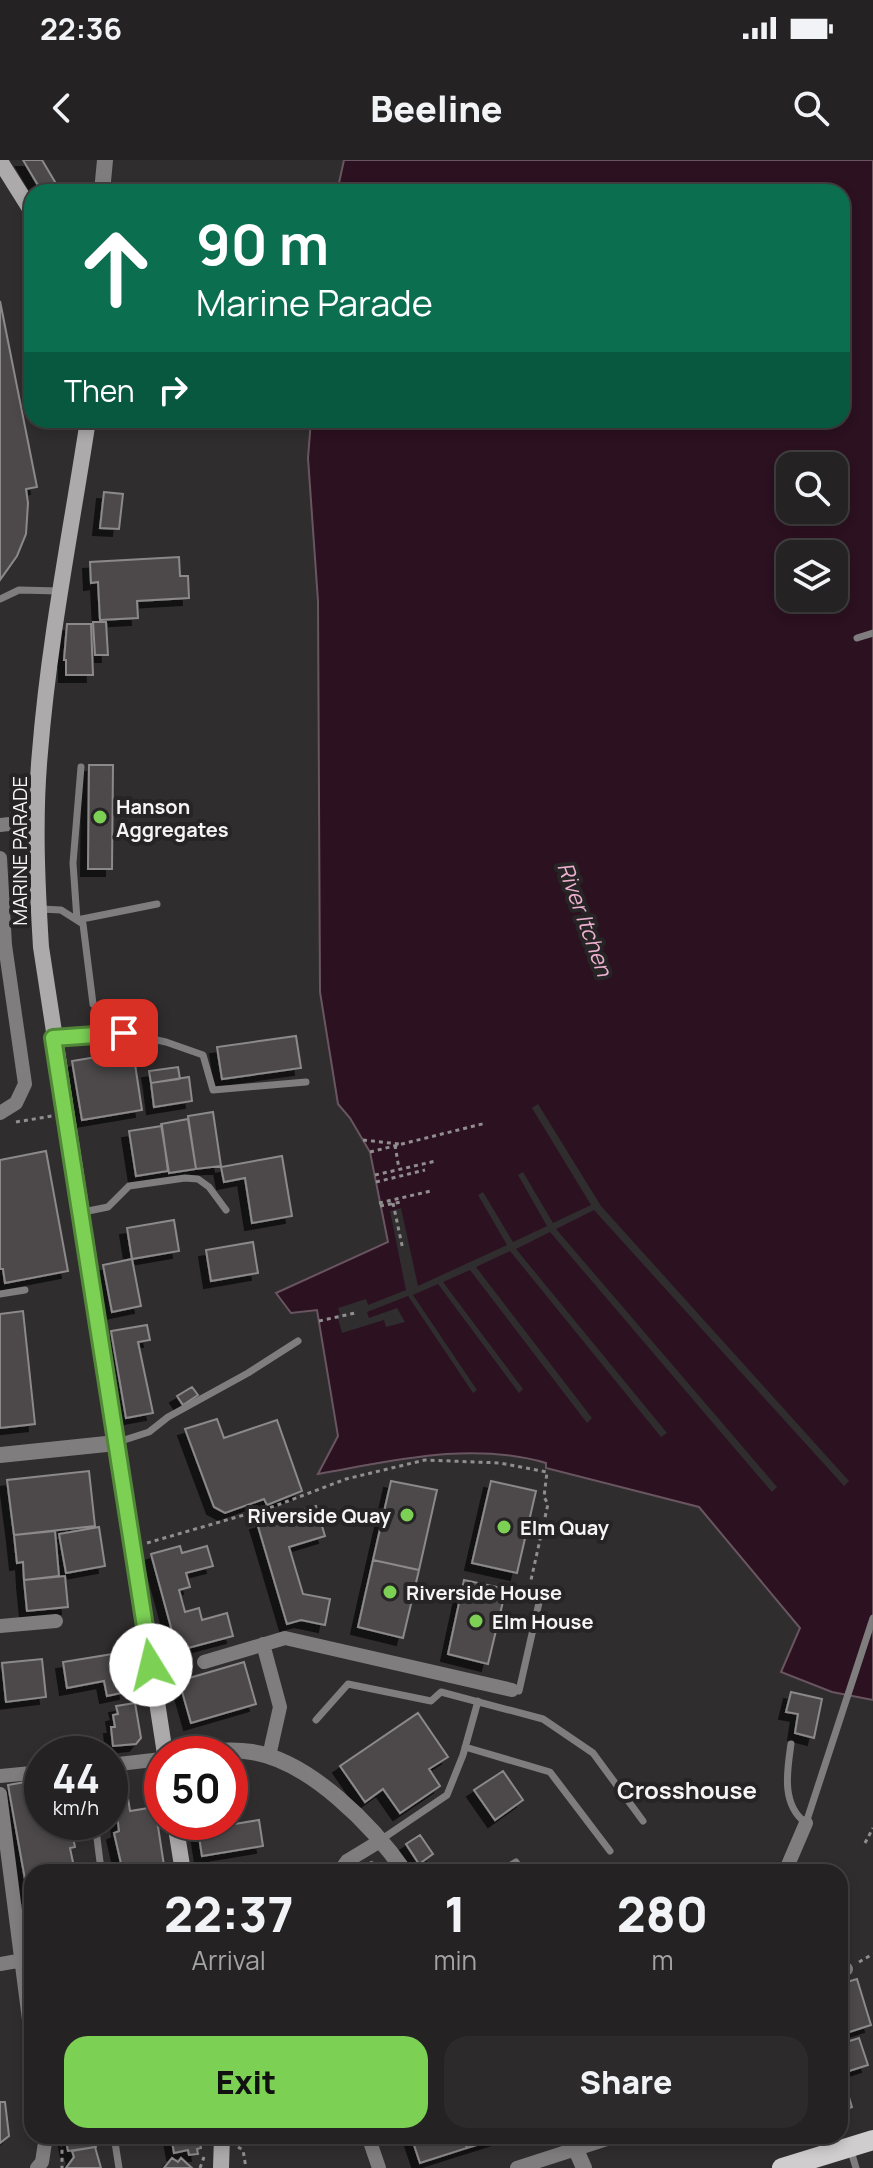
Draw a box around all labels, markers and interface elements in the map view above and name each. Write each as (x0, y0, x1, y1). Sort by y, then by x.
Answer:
text: 22:36 (40, 8, 122, 49)
text: Beeline (370, 84, 503, 133)
icon: back (40, 86, 84, 130)
icon: search (789, 86, 833, 130)
text: 90 m (196, 205, 329, 282)
icon: ahead (64, 216, 168, 320)
text: Marine Parade (196, 278, 433, 327)
icon: right (151, 368, 195, 412)
text: Then (64, 370, 135, 411)
map controls (776, 452, 848, 612)
button: search (776, 452, 848, 524)
button: layers (776, 540, 848, 612)
street label: MARINE PARADE (6, 776, 33, 926)
place label: Hanson Aggregates (116, 793, 229, 843)
marker: Hanson Aggregates (91, 808, 109, 826)
water label: River Itchen (551, 858, 620, 981)
pin (90, 999, 158, 1067)
icon: arrive (102, 1011, 146, 1055)
place label: Riverside Quay (247, 1502, 392, 1529)
marker: Riverside Quay (398, 1506, 416, 1524)
place label: Elm Quay (520, 1514, 610, 1541)
marker: Elm Quay (495, 1518, 513, 1536)
place label: Riverside House (406, 1579, 562, 1606)
marker: Riverside House (381, 1583, 399, 1601)
place label: Elm House (492, 1608, 593, 1635)
marker: Elm House (467, 1612, 485, 1630)
position arrow (109, 1623, 193, 1707)
speed limit sign: 50 (144, 1736, 248, 1840)
text: 44 (52, 1750, 100, 1805)
district label: Crosshouse (617, 1773, 757, 1806)
text: km/h (53, 1794, 99, 1821)
text: 22:37 (164, 1881, 294, 1946)
text: 1 (444, 1881, 466, 1946)
text: 280 (617, 1881, 708, 1946)
text: Arrival (192, 1942, 266, 1978)
text: min (433, 1942, 477, 1978)
text: m (651, 1942, 674, 1978)
button: Exit (64, 2036, 428, 2128)
button: Share (444, 2036, 808, 2128)

